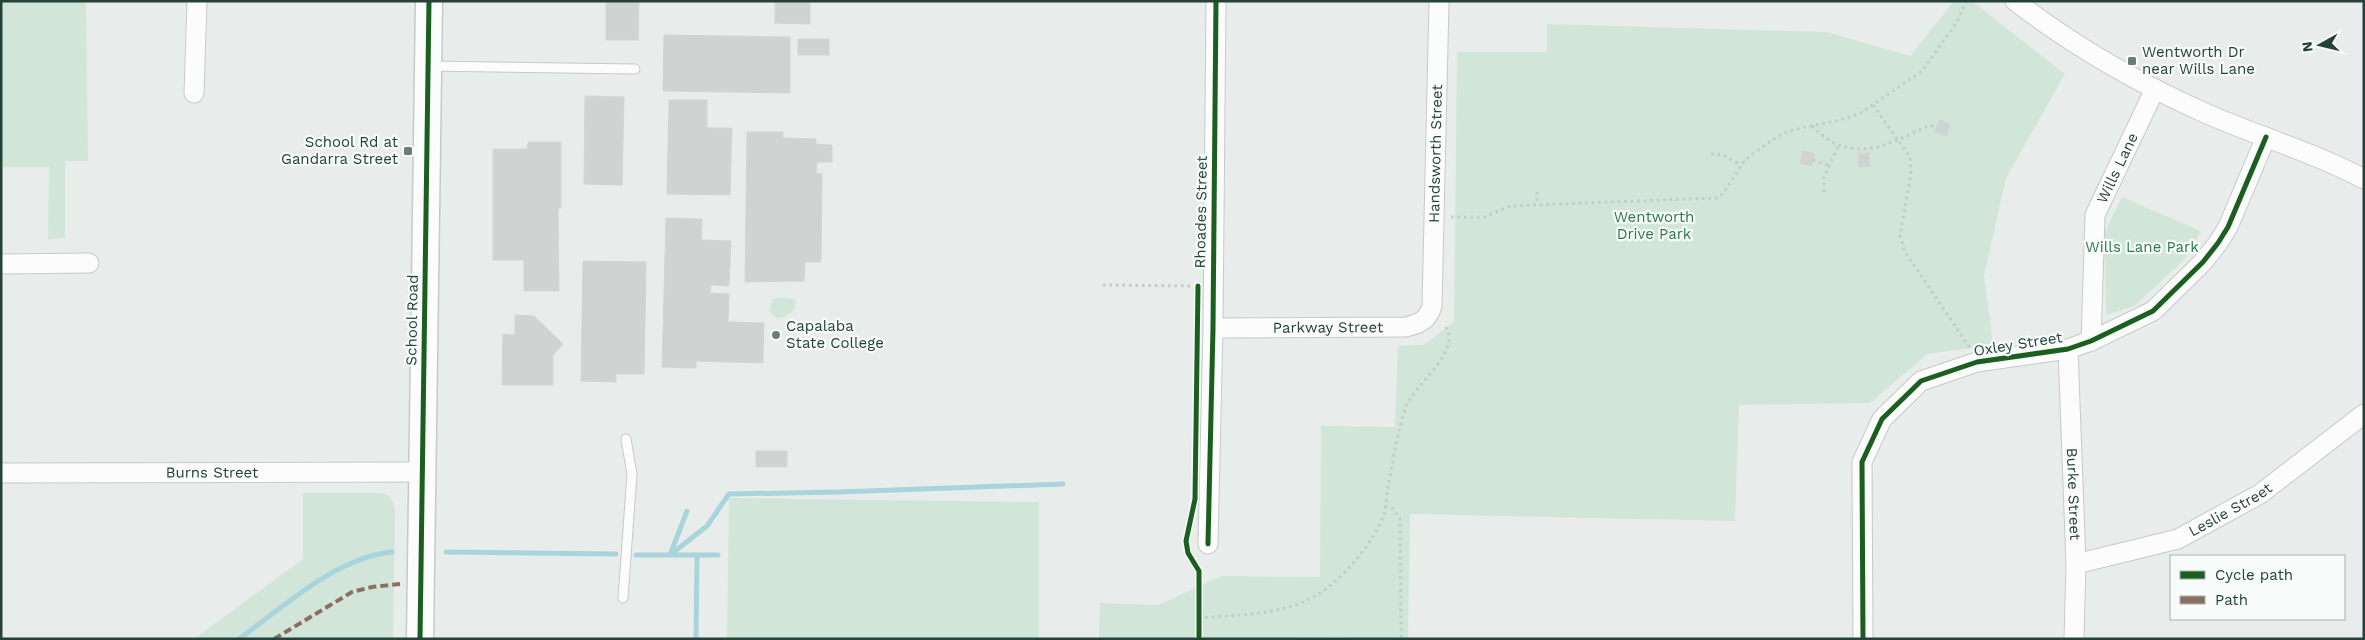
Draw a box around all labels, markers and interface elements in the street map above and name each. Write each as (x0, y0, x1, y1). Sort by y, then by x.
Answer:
north arrow (2295, 20, 2345, 70)
text: N (2298, 41, 2316, 53)
place label: Wentworth Dr near Wills Lane (2142, 43, 2255, 78)
marker: Wentworth Dr near Wills Lane (2126, 55, 2138, 67)
street label: Handsworth Street (1425, 83, 1446, 223)
street label: Wills Lane (2093, 130, 2142, 206)
place label: School Rd at Gandarra Street (281, 133, 399, 168)
marker: School Rd at Gandarra Street (402, 145, 414, 157)
street label: Rhoades Street (1191, 155, 1211, 269)
park label: Wentworth Drive Park (1614, 208, 1694, 243)
park label: Wills Lane Park (2085, 238, 2199, 256)
street label: School Road (402, 274, 422, 366)
place label: Capalaba State College (786, 317, 884, 352)
street label: Parkway Street (1273, 318, 1384, 337)
street label: Oxley Street (1972, 328, 2064, 360)
marker: Capalaba State College (770, 329, 782, 341)
street label: Burke Street (2063, 447, 2084, 541)
street label: Burns Street (166, 463, 259, 482)
street label: Leslie Street (2186, 479, 2276, 540)
legend (2170, 555, 2345, 620)
text: Cycle path (2215, 566, 2293, 584)
text: Path (2215, 591, 2248, 609)

